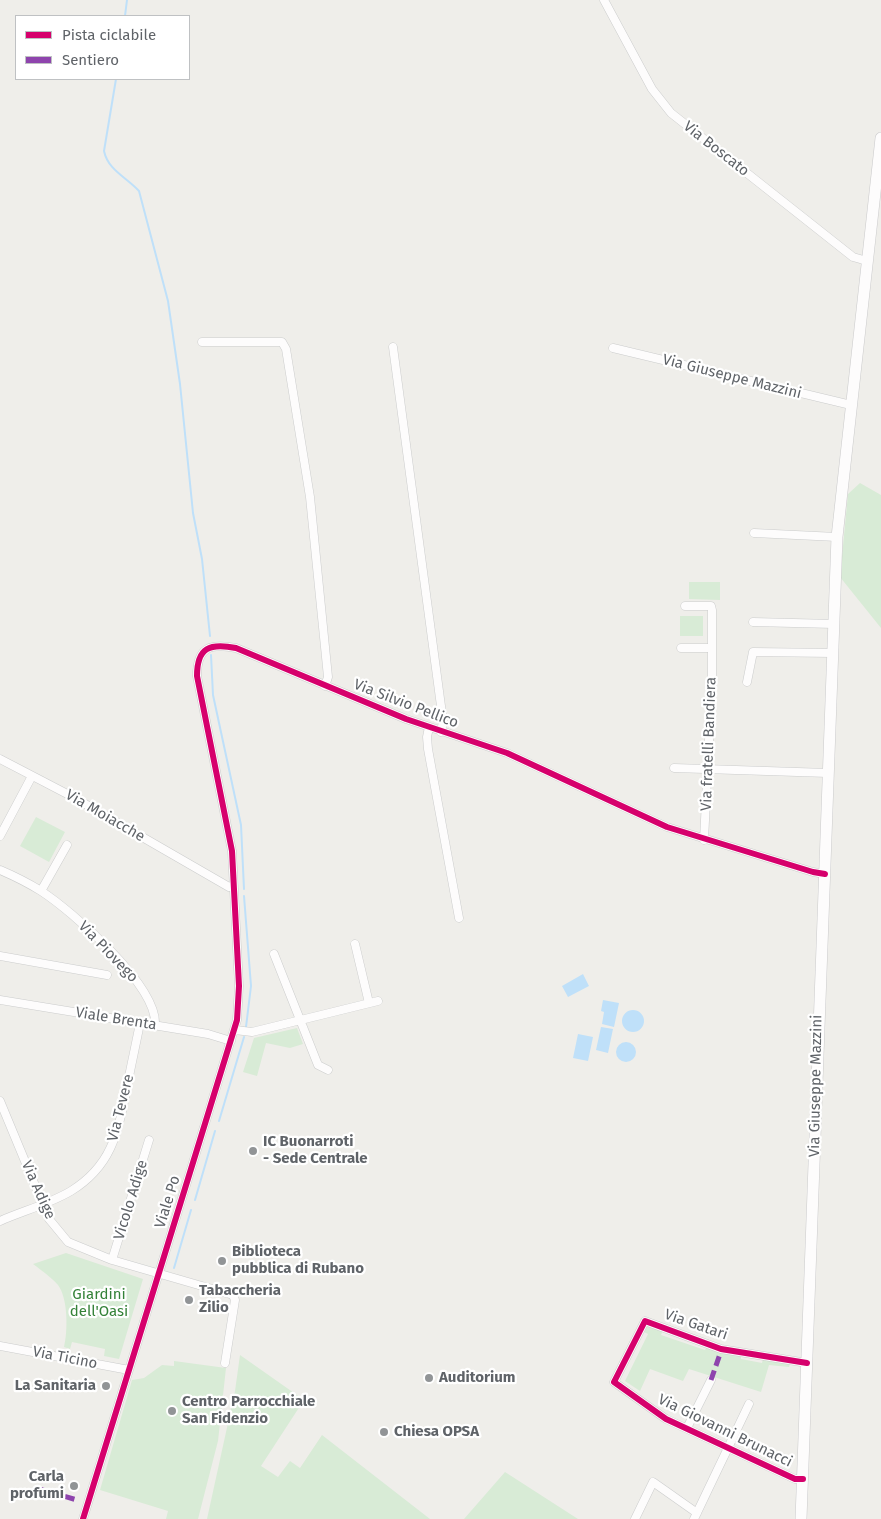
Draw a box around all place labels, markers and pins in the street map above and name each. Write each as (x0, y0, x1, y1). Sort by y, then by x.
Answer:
place label: IC Buonarroti - Sede Centrale (263, 1133, 368, 1168)
marker: IC Buonarroti - Sede Centrale (247, 1145, 259, 1157)
place label: Biblioteca pubblica di Rubano (232, 1243, 364, 1278)
marker: Biblioteca pubblica di Rubano (216, 1255, 228, 1267)
place label: Tabaccheria Zilio (199, 1282, 281, 1317)
marker: Tabaccheria Zilio (183, 1294, 195, 1306)
place label: Auditorium (439, 1369, 515, 1387)
marker: Auditorium (423, 1372, 435, 1384)
place label: La Sanitaria (15, 1377, 96, 1395)
marker: La Sanitaria (100, 1380, 112, 1392)
place label: Centro Parrocchiale San Fidenzio (182, 1393, 315, 1428)
marker: Centro Parrocchiale San Fidenzio (166, 1405, 178, 1417)
place label: Chiesa OPSA (394, 1423, 479, 1441)
marker: Chiesa OPSA (378, 1426, 390, 1438)
place label: Carla profumi (10, 1468, 64, 1503)
marker: Carla profumi (68, 1480, 80, 1492)

